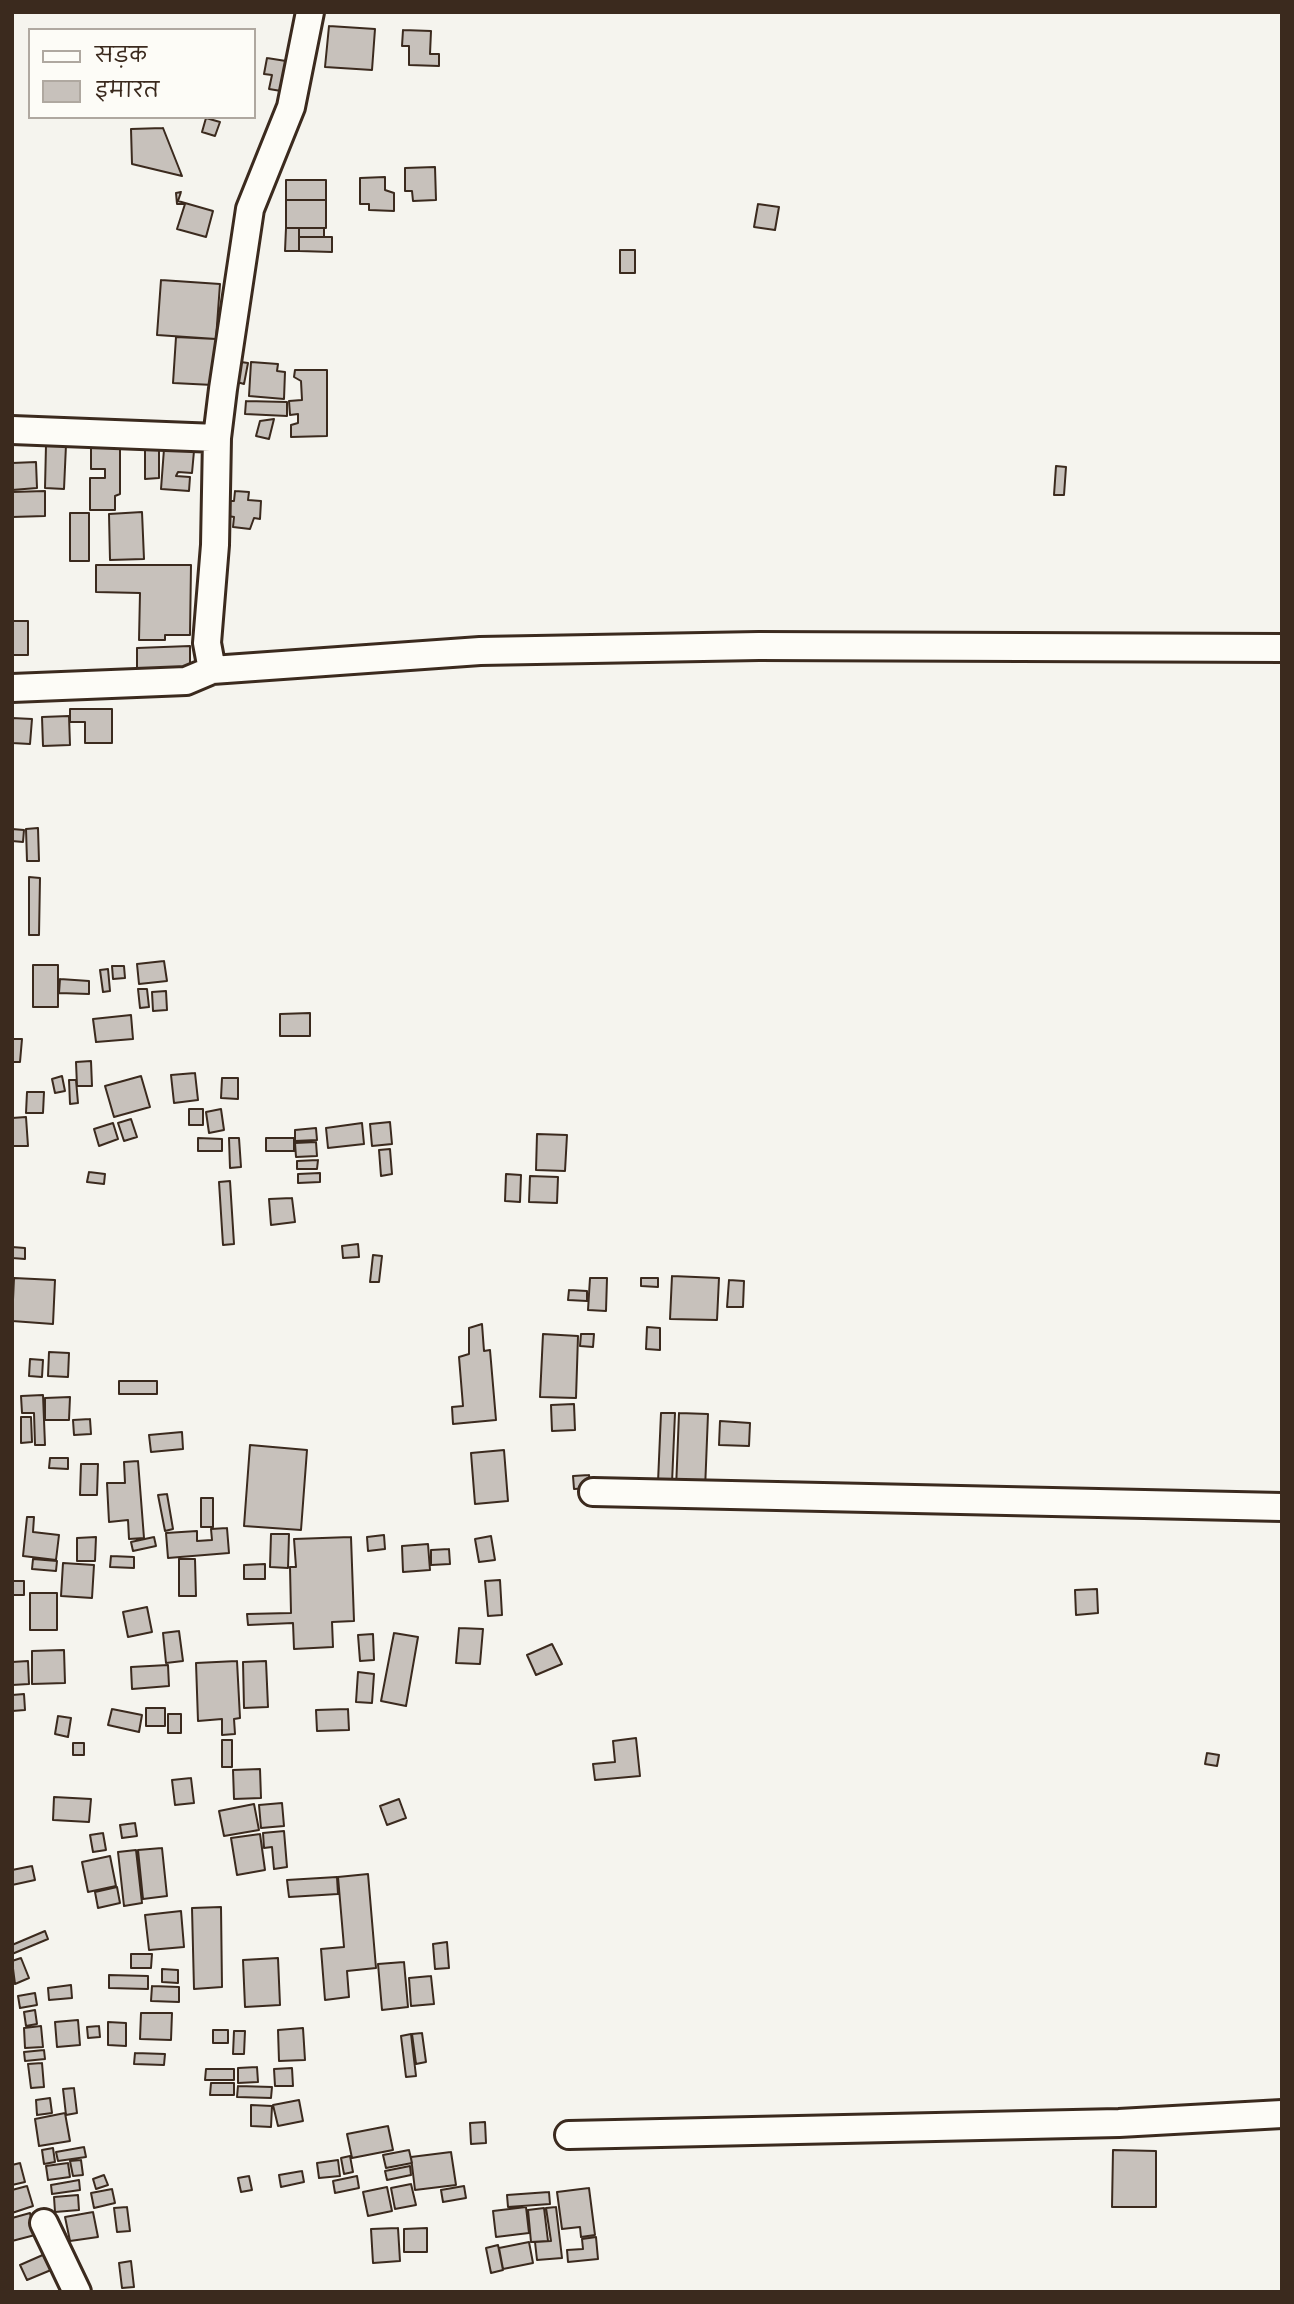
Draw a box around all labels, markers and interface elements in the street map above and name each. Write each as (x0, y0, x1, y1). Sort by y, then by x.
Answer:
legend (28, 28, 256, 119)
text: सड़क (95, 46, 147, 71)
text: इमारत (95, 81, 159, 106)

